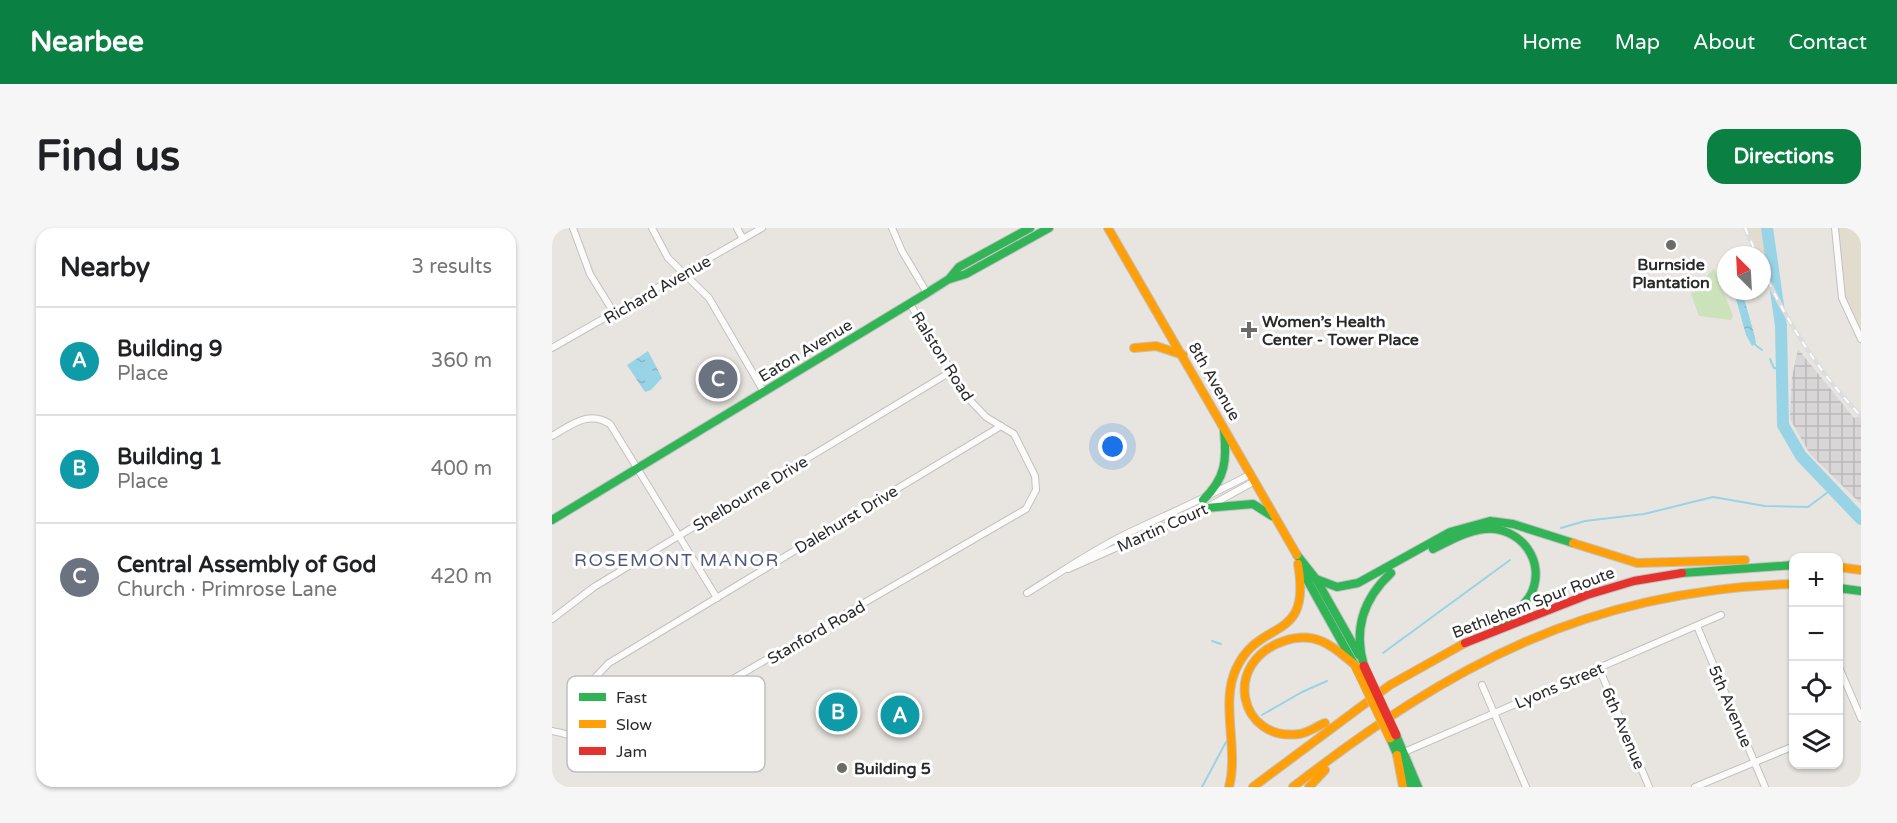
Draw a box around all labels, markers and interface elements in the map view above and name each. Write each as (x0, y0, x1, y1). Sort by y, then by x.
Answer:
text: Nearbee (30, 25, 144, 59)
text: Home (1522, 30, 1582, 55)
text: Map (1615, 30, 1660, 55)
text: About (1693, 30, 1755, 55)
text: Contact (1788, 30, 1867, 55)
button: Directions (1707, 129, 1861, 184)
text: Find us (36, 131, 180, 182)
marker: Burnside Plantation (1664, 238, 1678, 252)
north arrow (1717, 246, 1771, 300)
street label: Richard Avenue (601, 251, 714, 329)
text: Nearby (60, 252, 150, 283)
text: 3 results (412, 255, 492, 279)
place label: Burnside Plantation (1632, 255, 1710, 293)
street label: Ralston Road (907, 308, 978, 405)
place label: Women’s Health Center - Tower Place (1262, 312, 1419, 350)
street label: Eaton Avenue (755, 315, 856, 387)
marker: Women’s Health Center - Tower Place (1240, 321, 1258, 339)
text: Building 9 (117, 336, 223, 362)
street label: 8th Avenue (1184, 339, 1245, 424)
text: A (72, 349, 87, 373)
text: 360 m (431, 349, 492, 373)
pin: C (698, 356, 738, 402)
text: Place (117, 362, 168, 386)
your location (1098, 432, 1127, 461)
text: Building 1 (117, 444, 223, 470)
street label: Shelbourne Drive (689, 452, 812, 536)
text: B (73, 457, 86, 481)
text: 400 m (431, 457, 492, 481)
text: Place (117, 470, 168, 494)
street label: Dalehurst Drive (791, 481, 902, 558)
street label: Martin Court (1114, 499, 1211, 557)
district label: ROSEMONT MANOR (574, 549, 780, 571)
text: Central Assembly of God (117, 552, 376, 578)
map controls (1789, 553, 1843, 769)
button: + (1789, 553, 1843, 607)
street label: Bethlehem Spur Route (1449, 563, 1617, 643)
text: C (73, 565, 86, 589)
text: 420 m (431, 565, 492, 589)
text: Church · Primrose Lane (117, 578, 337, 602)
street label: Stanford Road (764, 597, 869, 669)
button: − (1789, 607, 1843, 661)
street label: Lyons Street (1512, 658, 1607, 714)
button: locate (1789, 661, 1843, 715)
street label: 5th Avenue (1704, 662, 1756, 750)
legend (567, 676, 765, 772)
street label: 6th Avenue (1597, 684, 1649, 772)
text: Fast (616, 688, 647, 708)
pin: B (818, 690, 858, 734)
pin: A (880, 692, 920, 738)
text: Slow (616, 715, 652, 735)
button: layers (1789, 715, 1843, 769)
text: Jam (616, 742, 647, 762)
place label: Building 5 (854, 759, 931, 779)
marker: Building 5 (835, 761, 849, 775)

